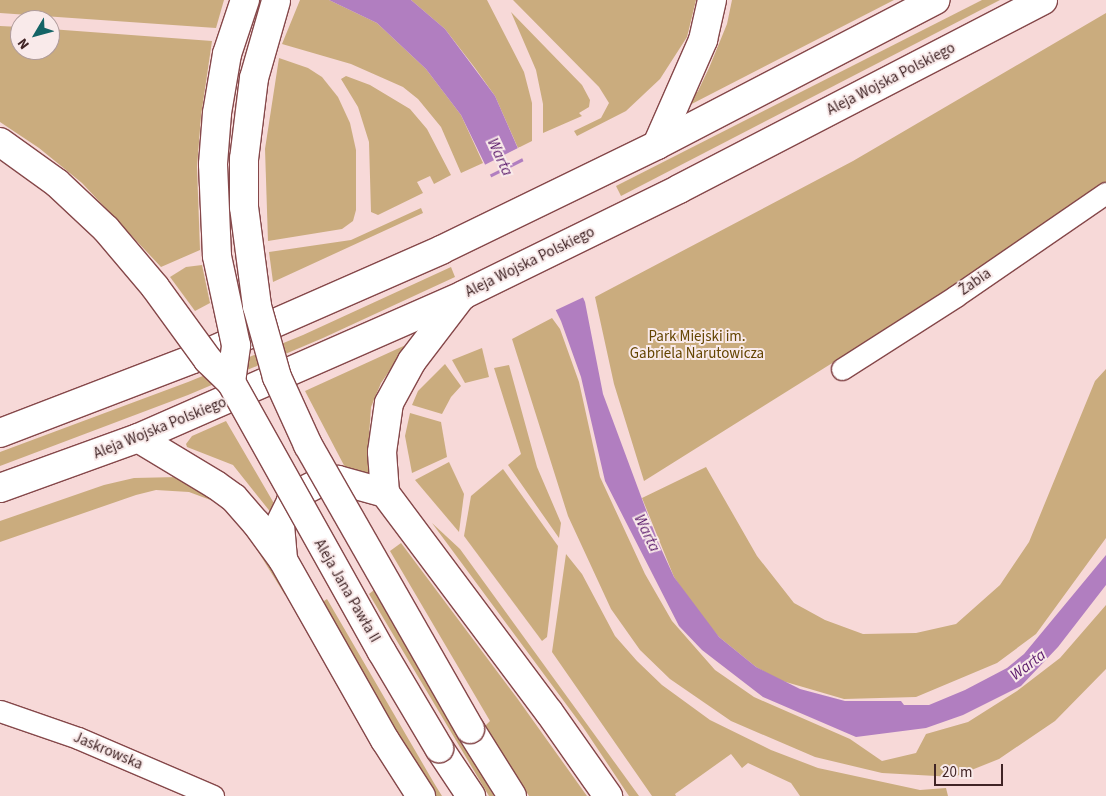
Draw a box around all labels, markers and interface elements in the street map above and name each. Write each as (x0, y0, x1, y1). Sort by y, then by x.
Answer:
north arrow (10, 10, 60, 60)
text: N (13, 34, 35, 53)
street label: Aleja Wojska Polskiego (824, 39, 958, 119)
water label: Warta (483, 135, 517, 179)
street label: Aleja Wojska Polskiego (462, 223, 598, 301)
street label: Żabia (956, 265, 994, 299)
park label: Park Miejski im. Gabriela Narutowicza (630, 327, 764, 362)
street label: Aleja Wojska Polskiego (91, 393, 229, 463)
water label: Warta (630, 511, 664, 555)
street label: Aleja Jana Pawła II (310, 536, 384, 646)
water label: Warta (1006, 645, 1050, 685)
street label: Jaskrowska (71, 728, 145, 774)
scale bar (936, 754, 1005, 786)
text: 20 m (942, 762, 972, 783)

